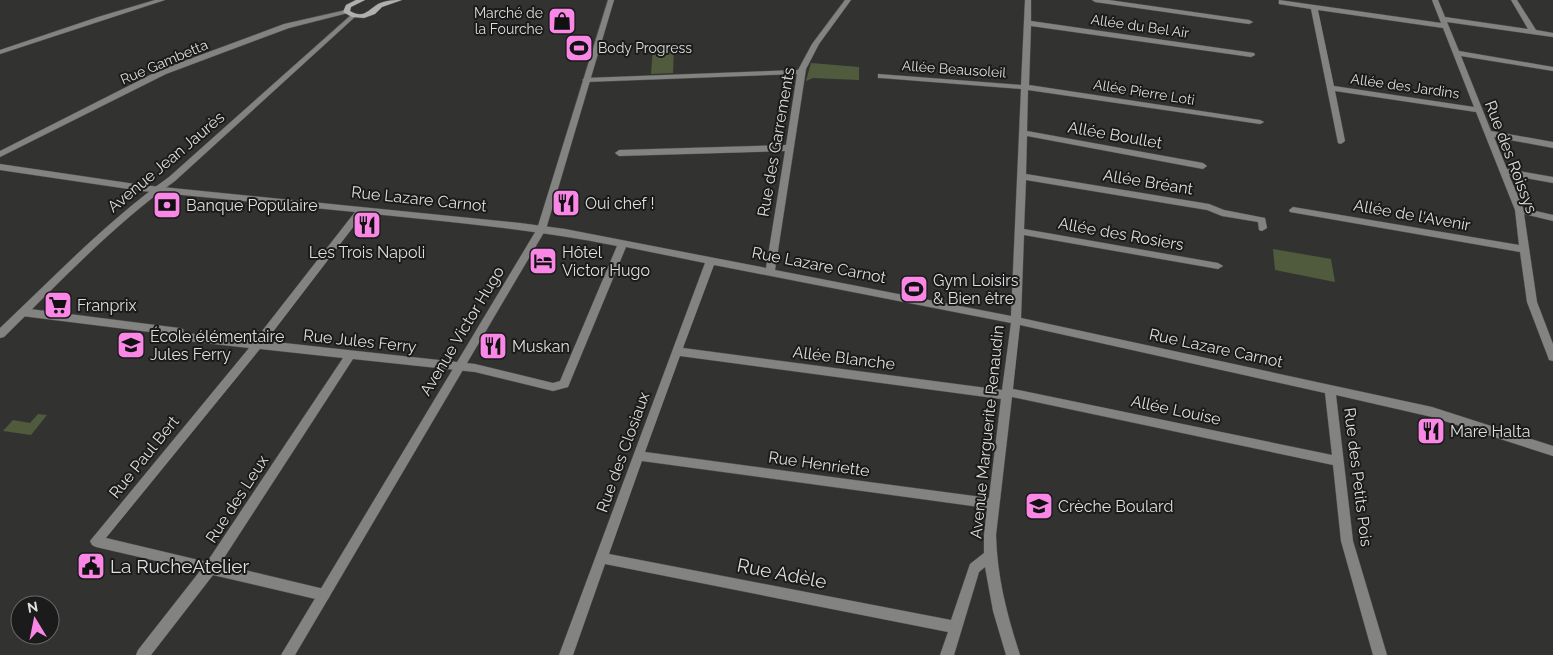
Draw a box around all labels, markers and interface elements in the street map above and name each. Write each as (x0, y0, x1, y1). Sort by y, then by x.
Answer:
place label: Marché de la Fourche (474, 5, 543, 37)
shop icon: Marché de la Fourche (547, 6, 577, 36)
street label: Allée du Bel Air (1090, 11, 1190, 41)
sports icon: Body Progress (564, 33, 594, 63)
street label: Rue Gambetta (118, 36, 210, 88)
place label: Body Progress (598, 40, 692, 56)
street label: Allée Beausoleil (901, 57, 1007, 81)
street label: Rue des Garrements (753, 66, 799, 218)
street label: Allée des Jardins (1350, 70, 1461, 102)
street label: Allée Pierre Loti (1092, 76, 1196, 108)
street label: Rue des Roissys (1481, 98, 1541, 216)
street label: Avenue Jean Jaurès (104, 107, 229, 216)
street label: Allée Boullet (1066, 117, 1164, 153)
street label: Allée Bréant (1102, 165, 1195, 199)
street label: Rue Lazare Carnot (350, 182, 488, 216)
restaurant icon: Oui chef ! (551, 188, 581, 218)
bank icon: Banque Populaire (152, 190, 182, 220)
place label: Oui chef ! (585, 194, 655, 213)
street label: Allée de l'Avenir (1352, 195, 1472, 235)
place label: Banque Populaire (186, 196, 318, 215)
restaurant icon: Les Trois Napoli (352, 210, 382, 240)
street label: Allée des Rosiers (1057, 214, 1186, 254)
place label: Les Trois Napoli (309, 243, 425, 262)
place label: Hôtel Victor Hugo (562, 243, 650, 280)
street label: Rue Lazare Carnot (750, 243, 888, 287)
hotel icon: Hôtel Victor Hugo (528, 246, 558, 276)
street label: Avenue Victor Hugo (416, 263, 508, 399)
place label: Gym Loisirs & Bien être (933, 271, 1019, 308)
sports icon: Gym Loisirs & Bien être (899, 274, 929, 304)
supermarket icon: Franprix (43, 290, 73, 320)
place label: Franprix (77, 296, 136, 315)
street label: Avenue Marguerite Renaudin (966, 324, 1008, 540)
street label: Rue Lazare Carnot (1147, 325, 1285, 372)
place label: École élémentaire Jules Ferry (150, 326, 284, 364)
street label: Rue Jules Ferry (302, 326, 418, 356)
school or university icon: École élémentaire Jules Ferry (116, 330, 146, 360)
restaurant icon: Muskan (478, 331, 508, 361)
place label: Muskan (512, 337, 570, 356)
street label: Allée Blanche (792, 342, 896, 374)
street label: Rue des Closiaux (592, 389, 654, 515)
street label: Allée Louise (1129, 391, 1223, 429)
street label: Rue des Petits Pois (1340, 406, 1376, 548)
street label: Rue Paul Bert (105, 412, 183, 502)
restaurant icon: Mare Halta (1416, 416, 1446, 446)
place label: Mare Halta (1450, 422, 1530, 441)
street label: Rue Henriette (767, 447, 871, 481)
street label: Rue des Leux (202, 452, 272, 546)
school or university icon: Crèche Boulard (1024, 491, 1054, 521)
place label: Crèche Boulard (1058, 497, 1173, 516)
public building icon: La RucheAtelier (76, 551, 106, 581)
street label: Rue Adèle (735, 554, 829, 592)
place label: La RucheAtelier (110, 555, 250, 577)
north arrow (10, 595, 60, 645)
text: N (26, 598, 39, 616)

